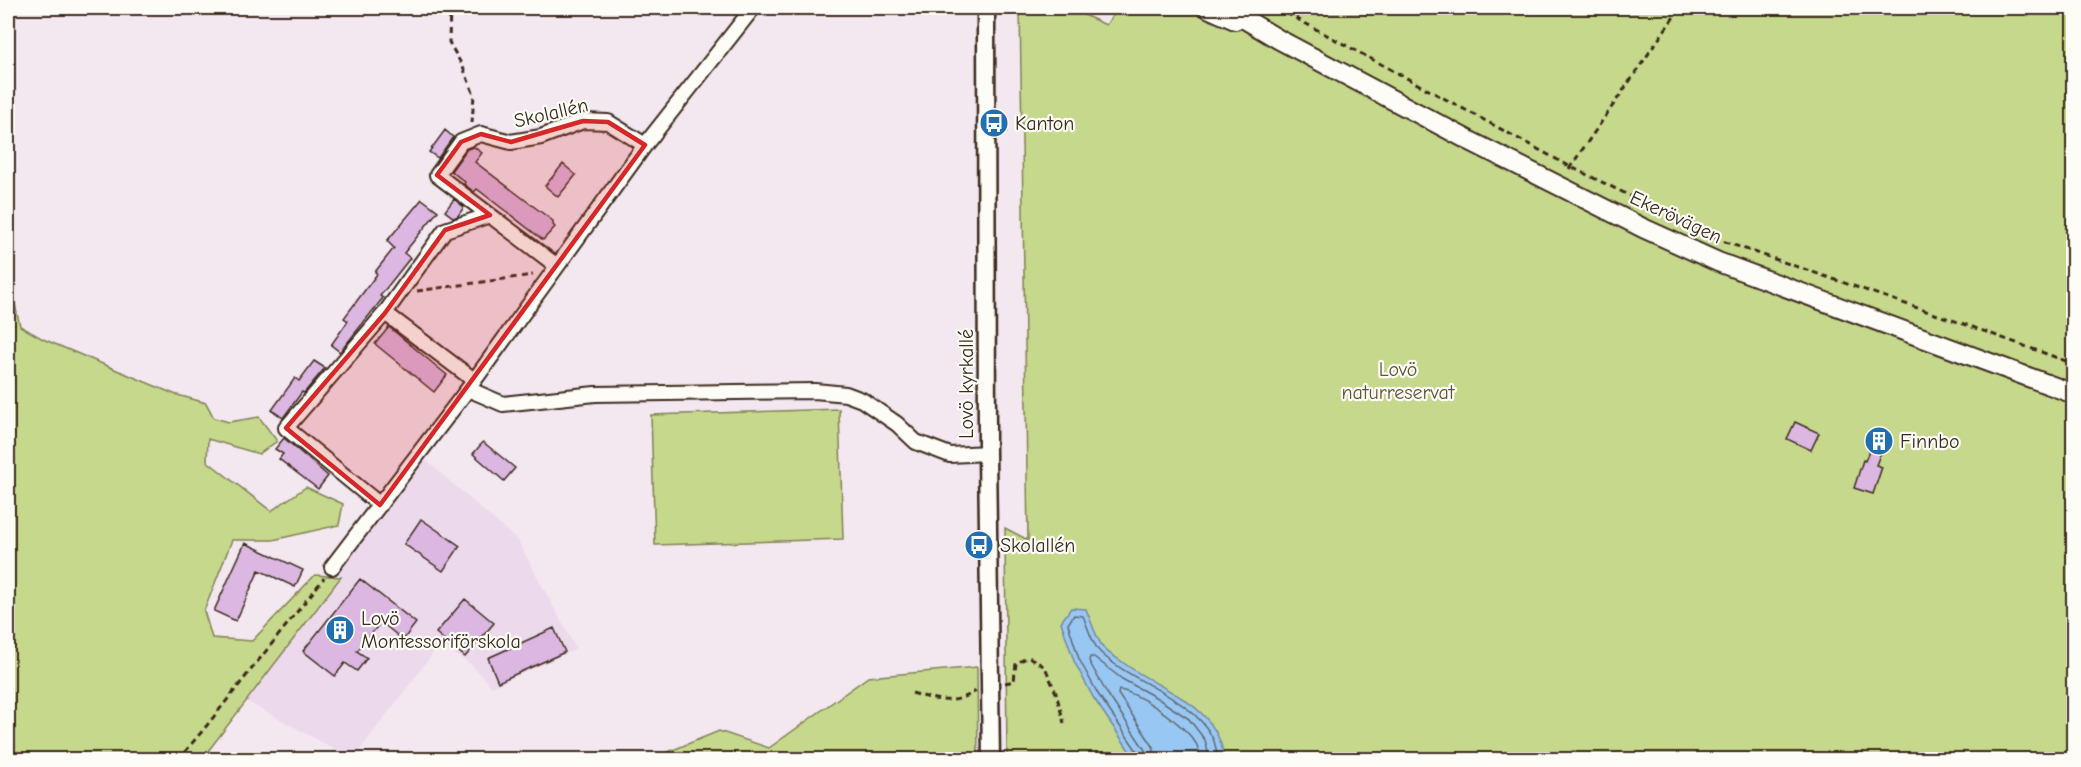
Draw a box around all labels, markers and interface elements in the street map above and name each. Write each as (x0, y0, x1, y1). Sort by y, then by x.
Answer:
street label: Skolallén (512, 93, 590, 133)
bus stop icon: Kanton (978, 107, 1010, 139)
place label: Kanton (1015, 112, 1074, 135)
street label: Ekerövägen (1626, 186, 1726, 248)
street label: Lovö kyrkallé (955, 329, 978, 439)
park label: Lovö naturreservat (1341, 358, 1456, 404)
building icon: Finnbo (1863, 425, 1895, 457)
place label: Finnbo (1900, 430, 1959, 453)
bus stop icon: Skolallén (963, 529, 995, 561)
place label: Skolallén (1000, 534, 1075, 557)
place label: Lovö Montessoriförskola (361, 607, 521, 653)
building icon: Lovö Montessoriförskola (324, 614, 356, 646)

